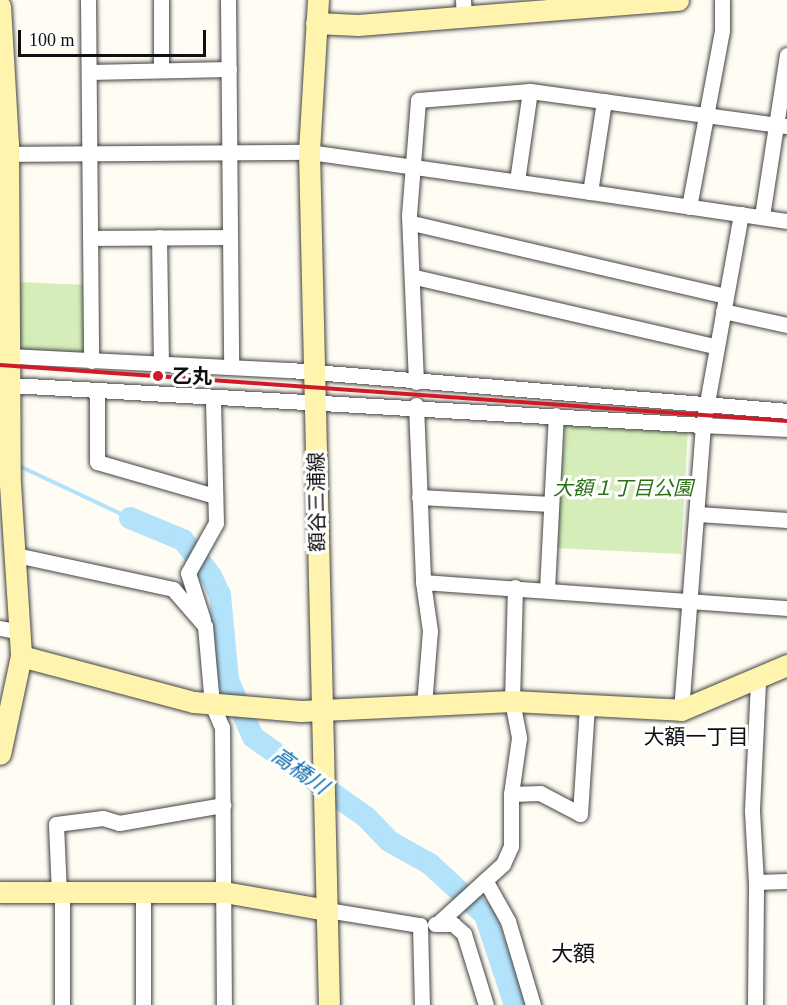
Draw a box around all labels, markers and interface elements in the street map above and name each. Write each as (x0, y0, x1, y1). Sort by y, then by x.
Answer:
scale bar (21, 18, 208, 56)
text: 100 m (29, 30, 75, 50)
place label: 乙丸 (172, 364, 212, 388)
marker: 乙丸 (149, 367, 167, 385)
street label: 額谷三浦線 (304, 452, 330, 552)
park label: 大額１丁目公園 (553, 476, 693, 500)
district label: 大額一丁目 (644, 724, 748, 750)
water label: 高橋川 (267, 743, 333, 799)
district label: 大額 (551, 941, 595, 967)

